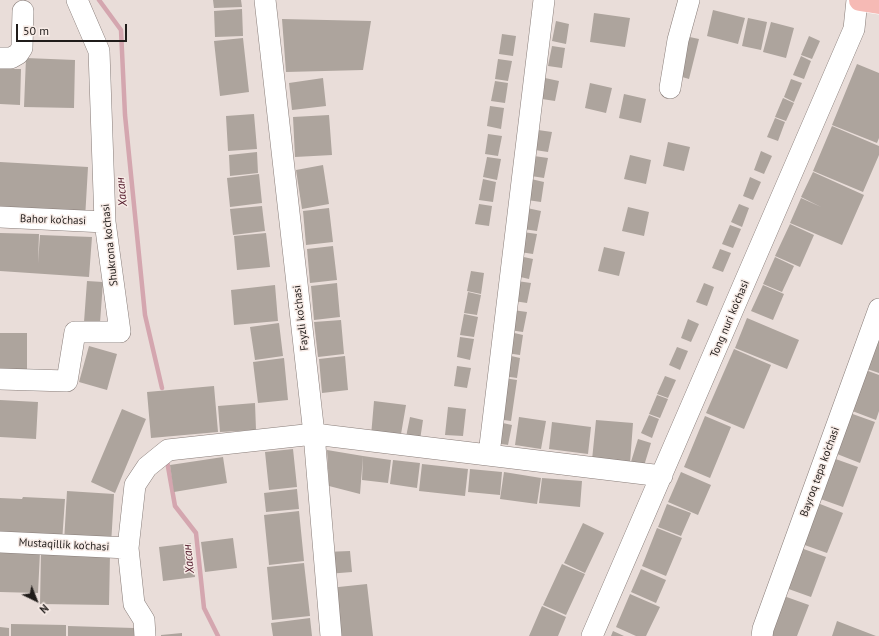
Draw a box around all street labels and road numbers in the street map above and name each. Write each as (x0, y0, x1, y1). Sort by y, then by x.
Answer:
street label: Shukrona ko'chasi (99, 203, 121, 287)
street label: Bahor ko'chasi (20, 212, 86, 228)
street label: Tong nuri ko'chasi (708, 278, 752, 360)
street label: Fayzli ko'chasi (290, 284, 312, 352)
street label: Bayroq tepa ko'chasi (798, 425, 842, 519)
street label: Mustaqillik ko'chasi (18, 536, 110, 554)

